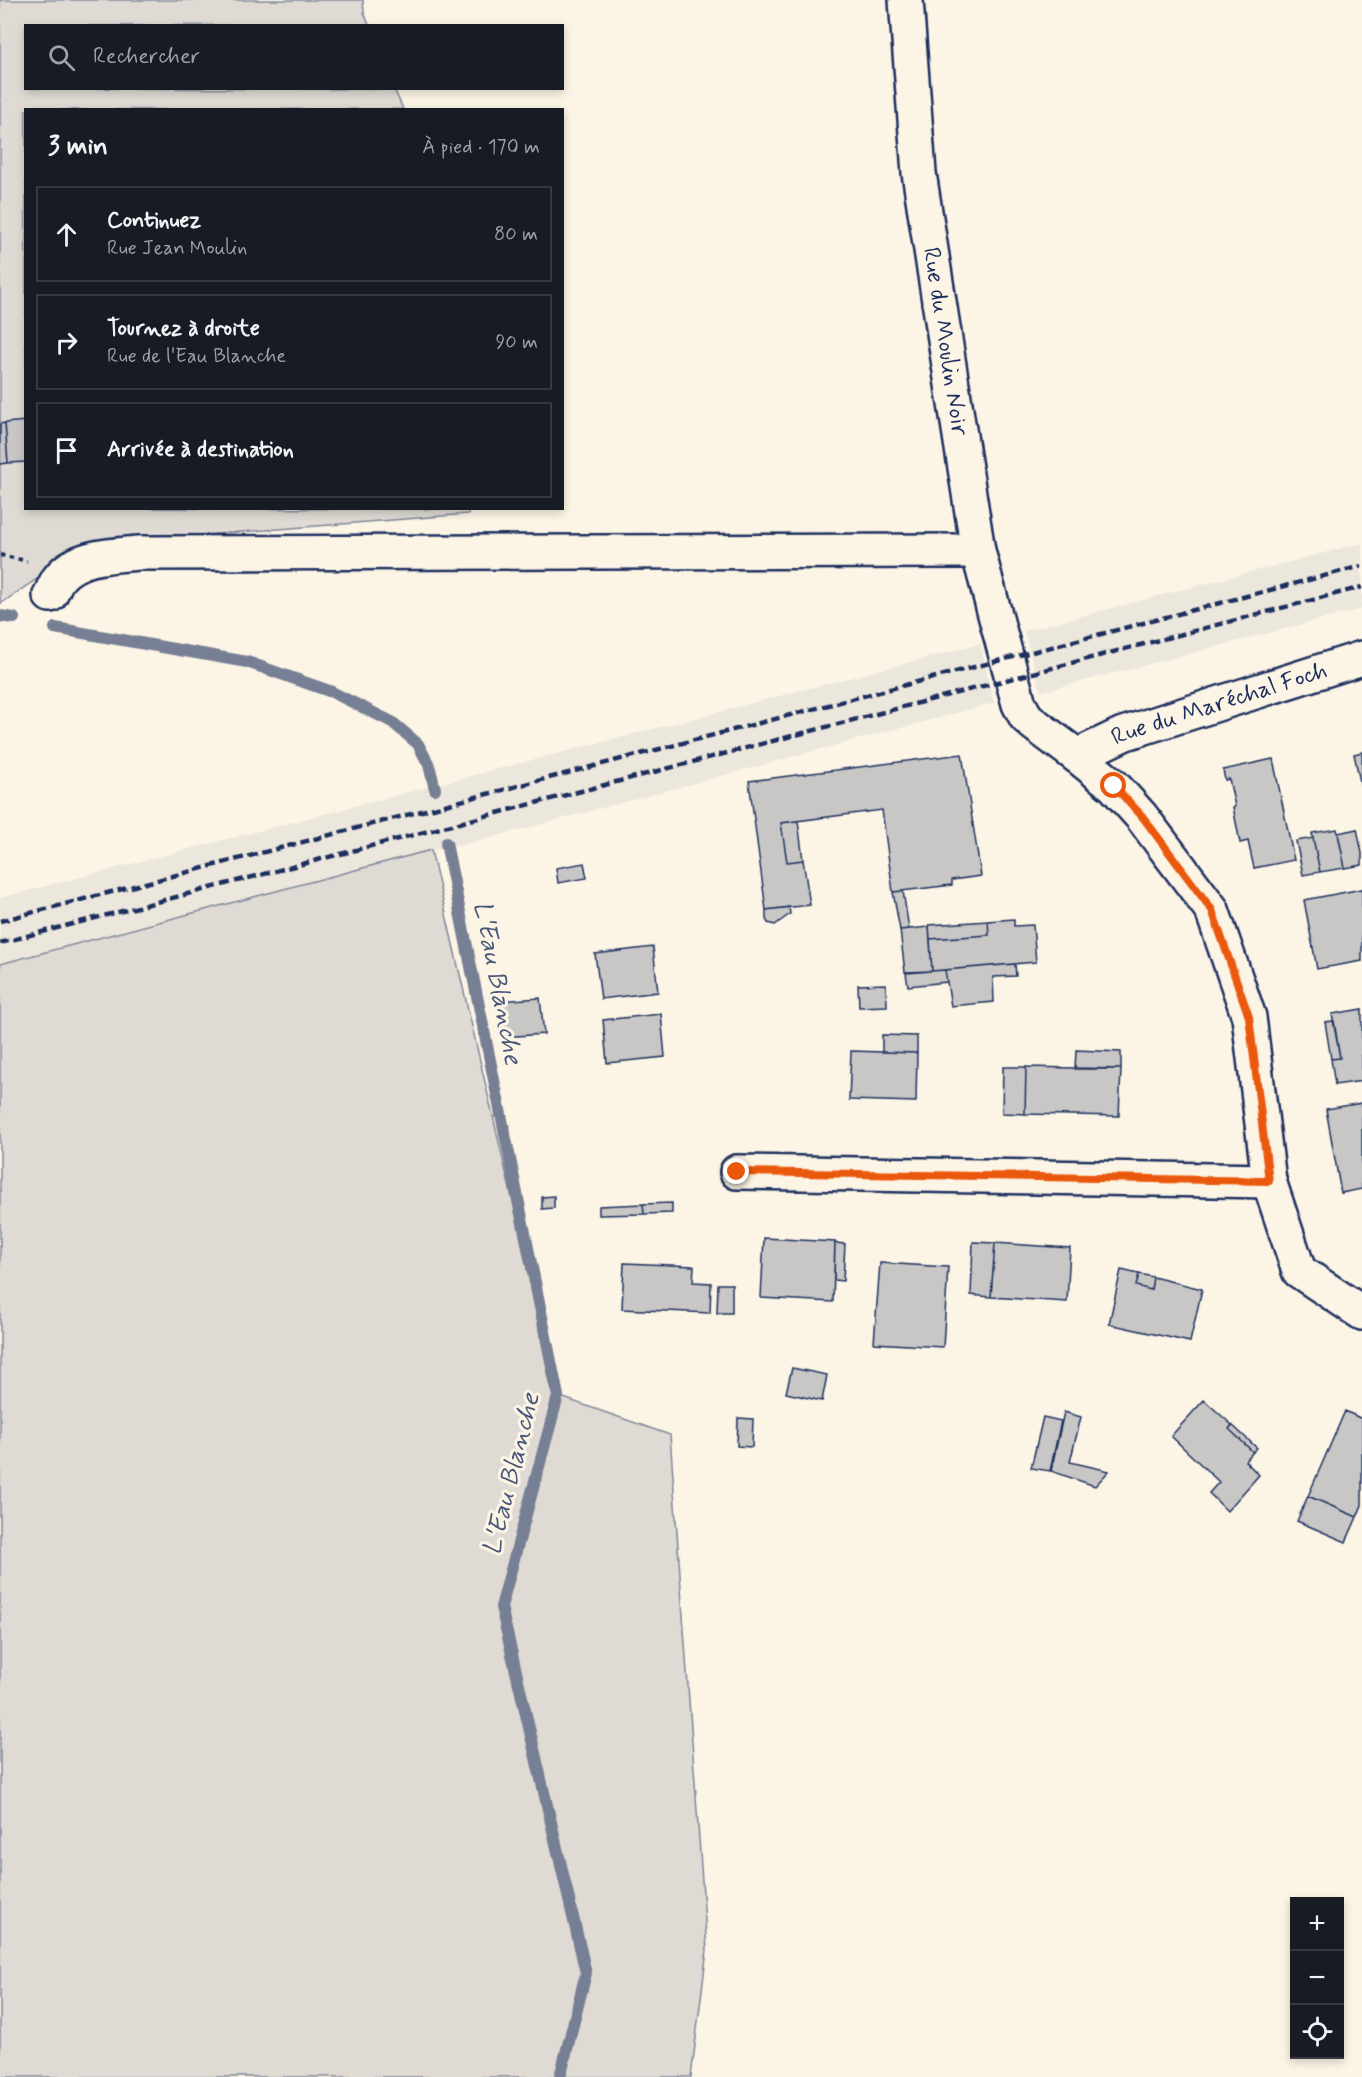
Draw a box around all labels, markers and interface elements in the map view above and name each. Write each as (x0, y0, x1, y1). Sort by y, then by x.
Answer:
search box (24, 24, 564, 90)
icon: search (45, 41, 78, 74)
text: Rechercher (93, 43, 200, 71)
text: 3 min (48, 130, 108, 164)
text: À pied · 170 m (422, 134, 540, 161)
text: Continuez (107, 207, 201, 235)
icon: ahead (50, 218, 83, 251)
text: 80 m (494, 221, 538, 248)
text: Rue Jean Moulin (107, 235, 247, 262)
street label: Rue du Moulin Noir (915, 245, 975, 439)
text: Tournez à droite (107, 315, 260, 343)
icon: right (50, 326, 83, 359)
text: 90 m (495, 329, 538, 356)
text: Rue de l'Eau Blanche (107, 343, 286, 370)
icon: arrive (50, 434, 83, 467)
text: Arrivée à destination (107, 436, 294, 464)
street label: Rue du Maréchal Foch (1106, 655, 1331, 753)
route start (1100, 772, 1126, 798)
water label: L'Eau Blanche (464, 898, 530, 1069)
route end (723, 1158, 749, 1184)
water label: L'Eau Blanche (475, 1388, 549, 1559)
map controls (1290, 1897, 1344, 2059)
button: + (1290, 1897, 1344, 1951)
button: − (1290, 1951, 1344, 2005)
button: locate (1290, 2005, 1344, 2059)

